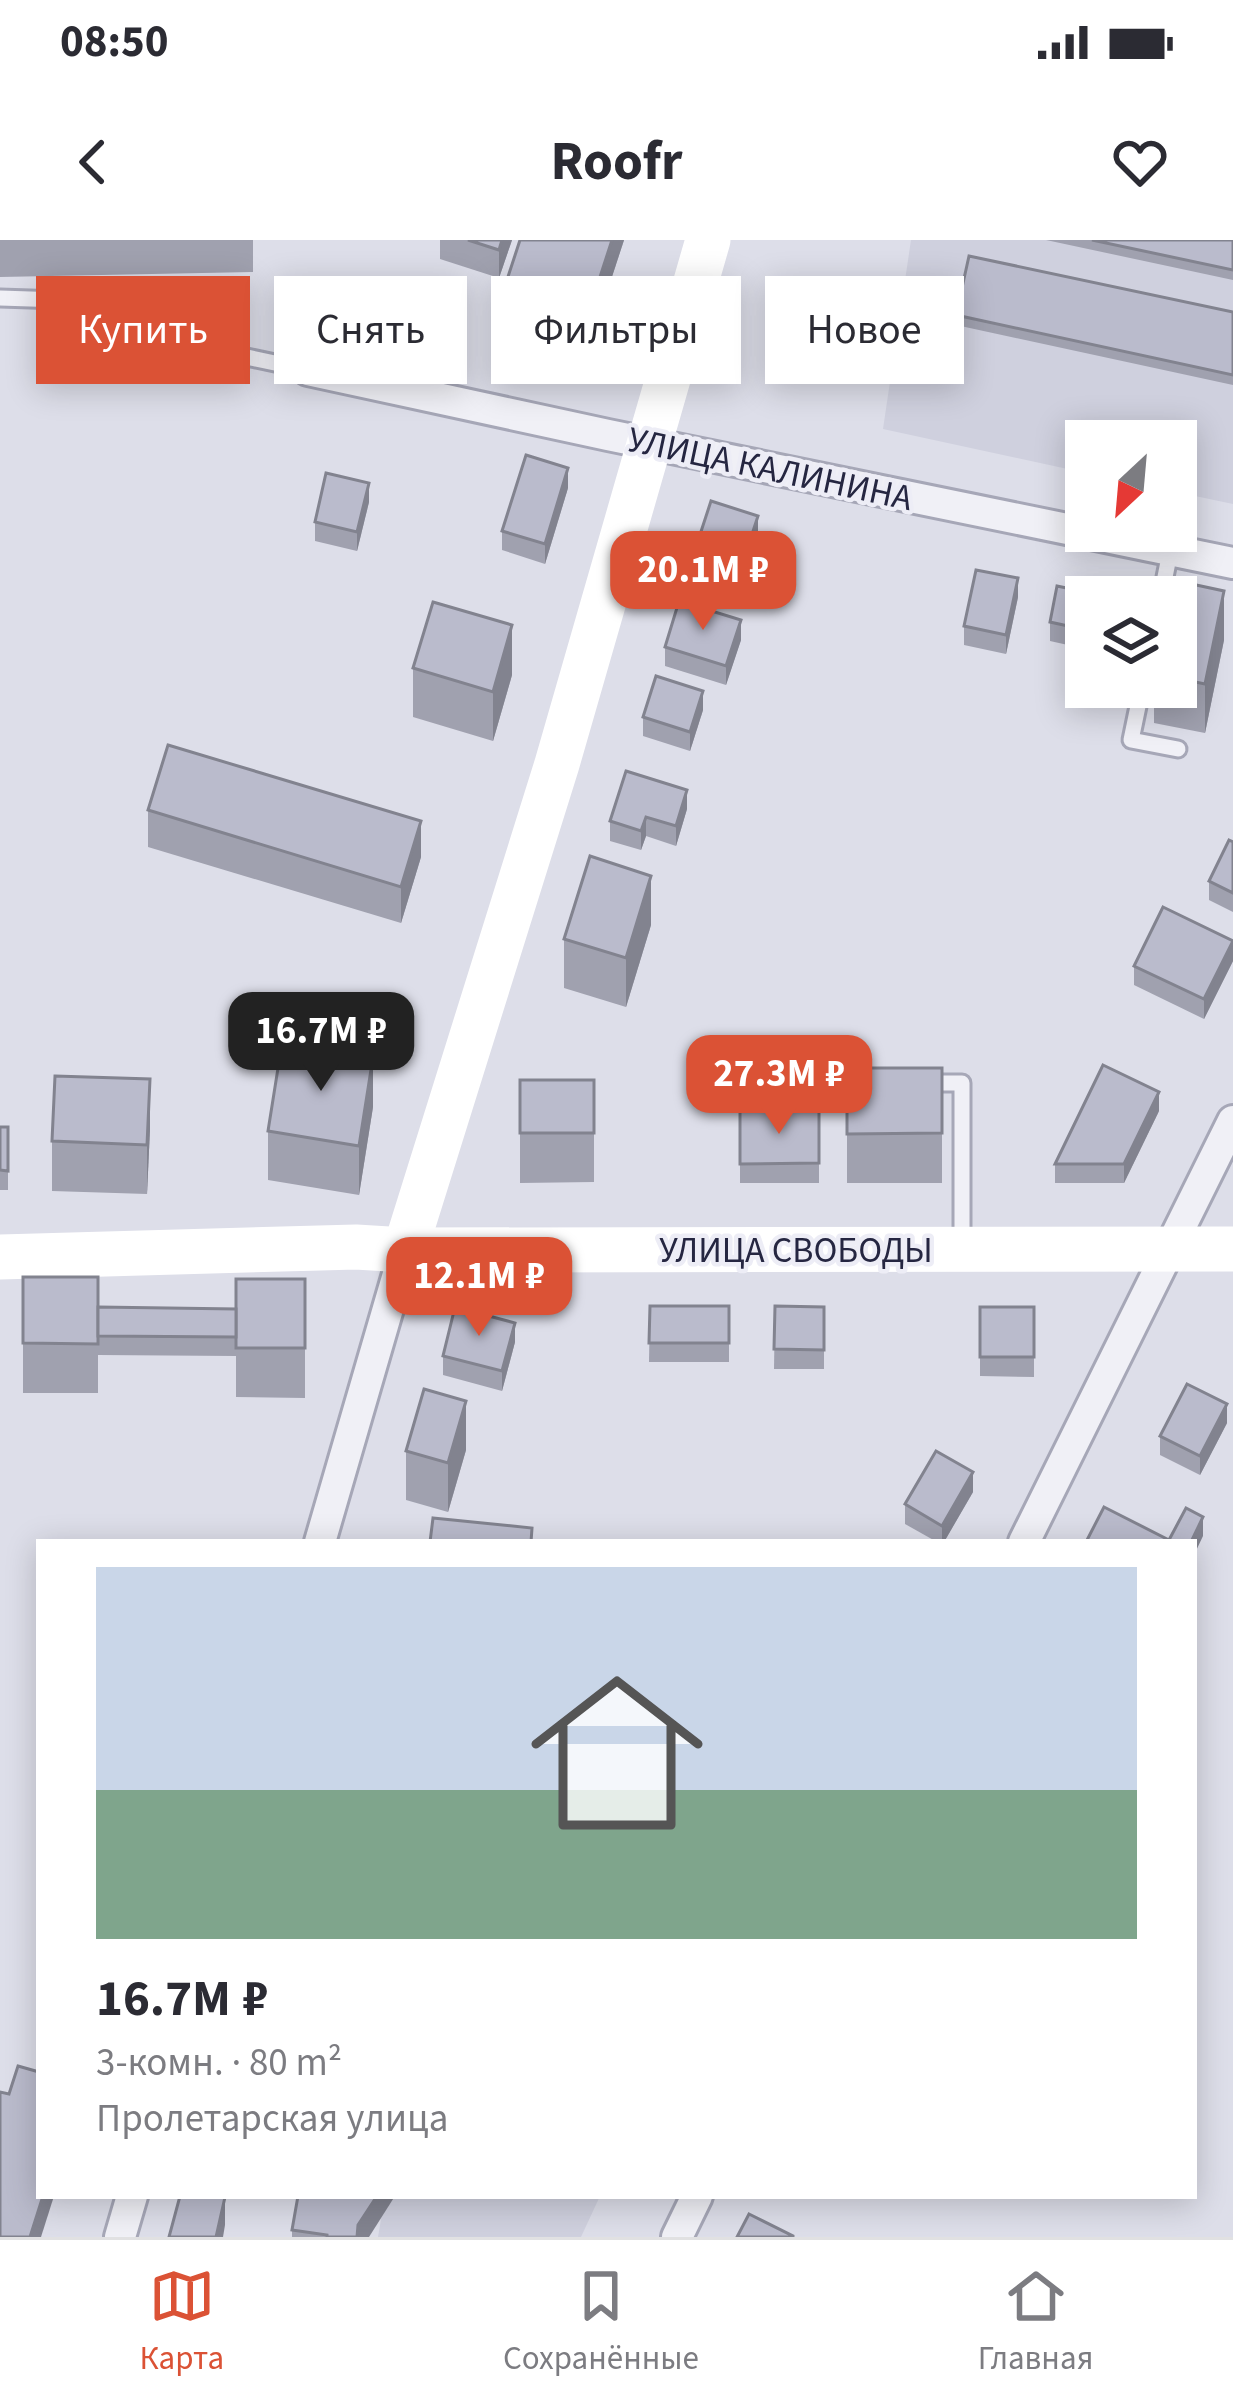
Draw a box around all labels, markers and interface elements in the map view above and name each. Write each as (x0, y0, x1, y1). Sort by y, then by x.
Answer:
text: 08:50 (60, 10, 169, 74)
text: Roofr (550, 124, 683, 201)
icon: back (60, 129, 126, 195)
icon: heart (1107, 129, 1173, 195)
chip: Купить (36, 276, 250, 384)
chip: Снять (274, 276, 467, 384)
chip: Фильтры (491, 276, 741, 384)
chip: Новое (765, 276, 964, 384)
street label: УЛИЦА КАЛИНИНА (623, 414, 917, 524)
north arrow (1065, 420, 1197, 552)
map controls (1065, 420, 1197, 708)
pin: 20.1M ₽ (592, 531, 814, 633)
text: 20.1M ₽ (637, 542, 769, 598)
button: layers (1065, 576, 1197, 708)
pin: 16.7M ₽ (210, 992, 432, 1094)
text: 16.7M ₽ (255, 1003, 387, 1059)
pin: 27.3M ₽ (668, 1035, 890, 1137)
text: 27.3M ₽ (713, 1046, 845, 1102)
street label: УЛИЦА СВОБОДЫ (659, 1225, 933, 1276)
pin: 12.1M ₽ (368, 1237, 590, 1339)
text: 12.1M ₽ (413, 1248, 545, 1304)
icon: home (509, 1645, 725, 1861)
text: 16.7M ₽ (96, 1963, 268, 2035)
text: 3-комн. · 80 m² (96, 2035, 342, 2091)
text: Пролетарская улица (96, 2091, 449, 2147)
tab: Карта (139, 2263, 224, 2382)
tab: Сохранённые (503, 2263, 699, 2382)
tab: Главная (978, 2263, 1094, 2382)

